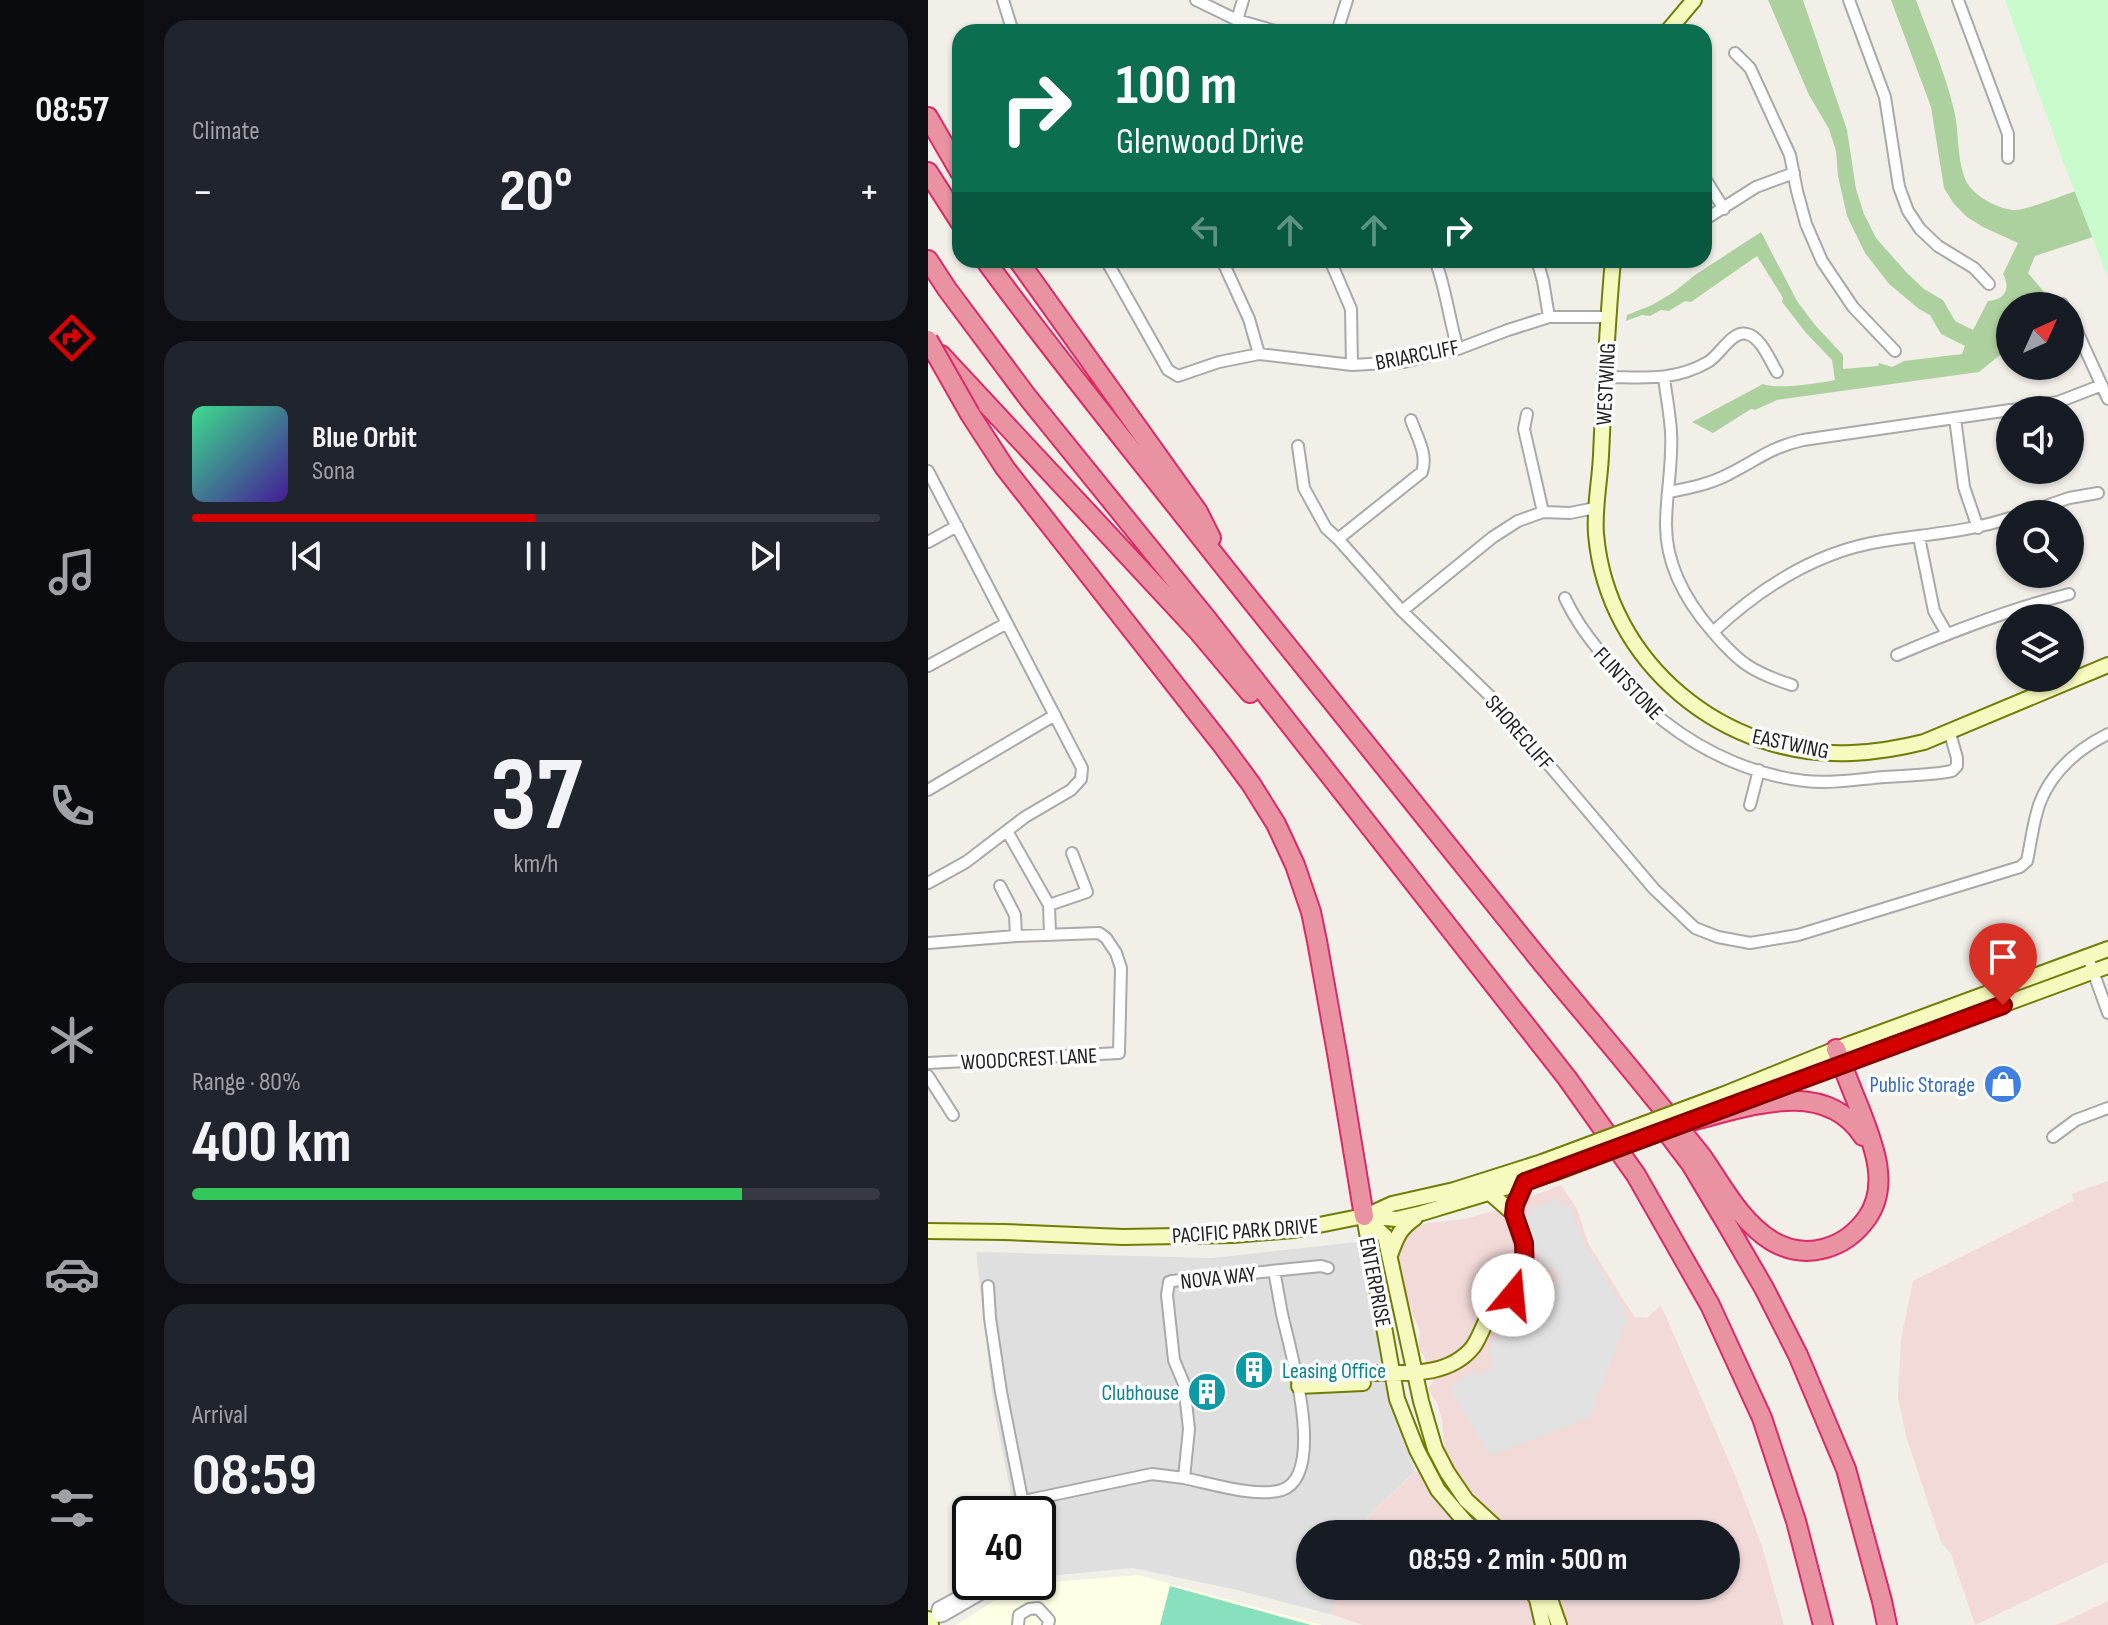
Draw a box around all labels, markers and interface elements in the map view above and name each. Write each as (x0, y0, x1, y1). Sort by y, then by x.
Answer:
text: 100 m (1116, 53, 1237, 120)
icon: right (984, 56, 1088, 160)
text: 08:57 (35, 89, 109, 132)
text: Climate (192, 116, 260, 147)
text: Glenwood Drive (1116, 121, 1304, 164)
text: 20° (499, 156, 573, 228)
text: − (192, 166, 214, 219)
text: + (858, 166, 880, 219)
icon: left (1184, 208, 1228, 252)
icon: ahead (1268, 208, 1312, 252)
icon: ahead (1352, 208, 1396, 252)
icon: right (1436, 208, 1480, 252)
north arrow (1996, 292, 2084, 380)
map controls (1996, 292, 2084, 692)
icon: directions (44, 310, 100, 366)
street label: BRIARCLIFF (1373, 334, 1461, 377)
street label: WESTWING (1591, 342, 1622, 426)
button: sound (1996, 396, 2084, 484)
text: Blue Orbit (312, 420, 417, 456)
text: Sona (312, 456, 355, 487)
button: search (1996, 500, 2084, 588)
icon: previous (285, 534, 329, 578)
icon: pause (514, 534, 558, 578)
icon: next (743, 534, 787, 578)
icon: music (44, 544, 100, 600)
button: layers (1996, 604, 2084, 692)
street label: FLINTSTONE (1587, 642, 1669, 726)
street label: SHORECLIFF (1479, 690, 1559, 776)
street label: EASTWING (1750, 723, 1831, 766)
text: 37 (490, 734, 582, 859)
icon: phone (44, 778, 100, 834)
text: km/h (514, 849, 558, 880)
pin (1969, 923, 2037, 1005)
icon: arrive (1981, 935, 2025, 979)
icon: climate (44, 1012, 100, 1068)
street label: WOODCREST LANE (960, 1042, 1098, 1077)
shop icon: Public Storage (1982, 1063, 2024, 1105)
text: Range · 80% (192, 1067, 301, 1098)
place label: Public Storage (1869, 1072, 1975, 1099)
text: 400 km (192, 1107, 352, 1179)
street label: PACIFIC PARK DRIVE (1171, 1213, 1319, 1250)
street label: ENTERPRISE (1353, 1235, 1396, 1329)
icon: car (44, 1246, 100, 1302)
position arrow (1471, 1253, 1555, 1337)
street label: NOVA WAY (1179, 1261, 1257, 1296)
building icon: Leasing Office (1233, 1349, 1275, 1391)
place label: Leasing Office (1282, 1358, 1386, 1385)
building icon: Clubhouse (1186, 1371, 1228, 1413)
place label: Clubhouse (1101, 1380, 1179, 1407)
text: Arrival (192, 1400, 248, 1431)
text: 08:59 (192, 1440, 317, 1512)
icon: filters (44, 1480, 100, 1536)
speed limit sign: 40 (952, 1496, 1056, 1600)
text: 08:59 · 2 min · 500 m (1408, 1542, 1628, 1578)

